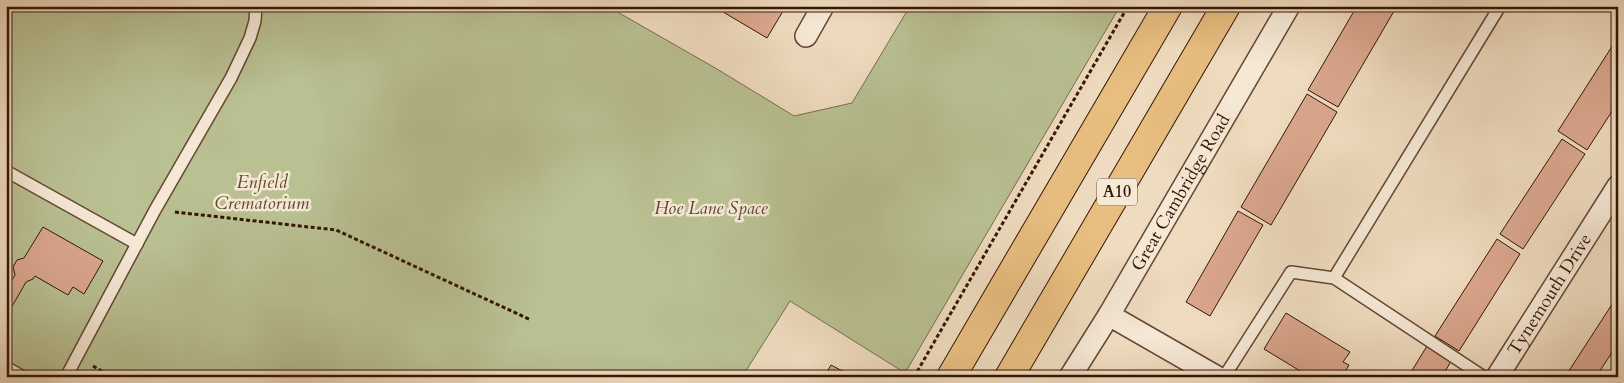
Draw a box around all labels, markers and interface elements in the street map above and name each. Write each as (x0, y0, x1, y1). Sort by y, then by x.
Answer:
street label: Great Cambridge Road (1125, 109, 1236, 276)
park label: Enfield Crematorium (215, 170, 310, 216)
road number: A10 (1097, 178, 1137, 206)
park label: Hoe Lane Space (654, 196, 769, 221)
street label: Tynemouth Drive (1501, 228, 1597, 360)

